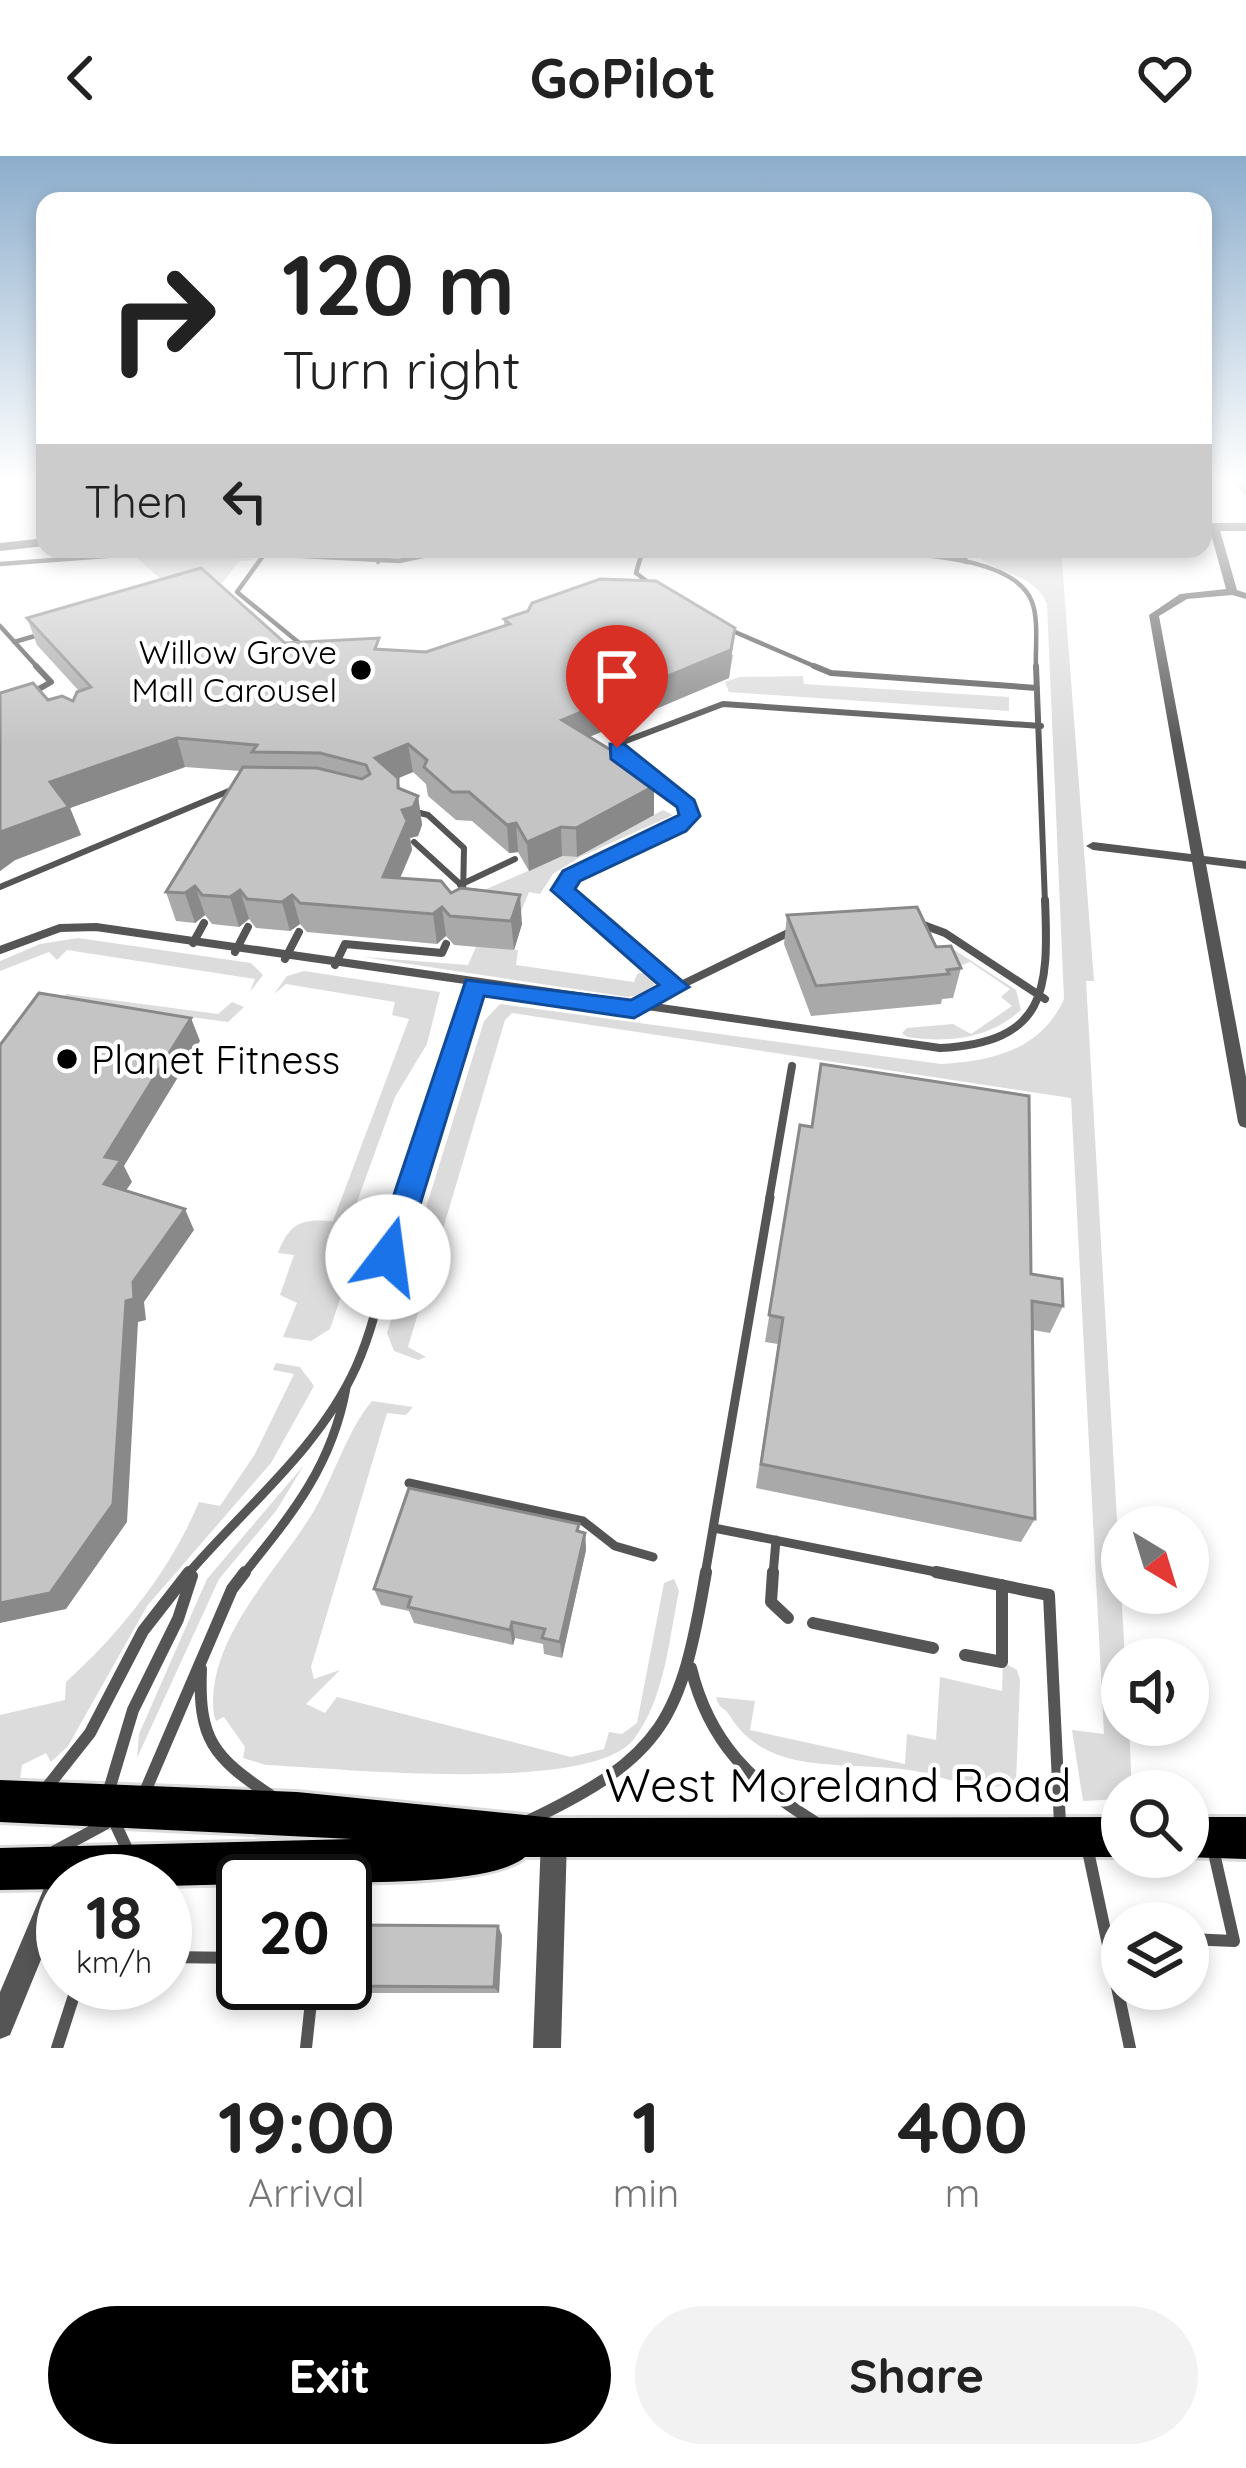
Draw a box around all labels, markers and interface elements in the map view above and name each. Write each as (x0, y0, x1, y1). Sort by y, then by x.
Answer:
text: GoPilot (530, 44, 716, 112)
icon: back (48, 45, 114, 111)
icon: heart (1132, 45, 1198, 111)
text: 120 m (282, 231, 515, 336)
icon: right (84, 240, 240, 396)
text: Turn right (282, 335, 521, 403)
icon: left (212, 468, 278, 534)
text: Then (84, 473, 188, 529)
pin (566, 625, 668, 748)
place label: Willow Grove Mall Carousel (132, 631, 337, 710)
icon: arrive (584, 643, 650, 709)
marker: Willow Grove Mall Carousel (348, 657, 374, 683)
place label: Planet Fitness (91, 1035, 340, 1084)
marker: Planet Fitness (54, 1046, 80, 1072)
position arrow (325, 1194, 451, 1320)
north arrow (1101, 1506, 1209, 1614)
map controls (1101, 1506, 1209, 2010)
button: sound (1101, 1638, 1209, 1746)
street label: West Moreland Road (604, 1754, 1072, 1814)
button: search (1101, 1770, 1209, 1878)
speed limit sign: 20 (216, 1854, 372, 2010)
text: 18 (86, 1879, 142, 1954)
button: layers (1101, 1902, 1209, 2010)
text: km/h (76, 1943, 152, 1981)
text: 19:00 (218, 2081, 395, 2171)
text: 1 (632, 2081, 660, 2171)
text: 400 (897, 2081, 1028, 2171)
text: Arrival (248, 2168, 365, 2217)
text: min (613, 2168, 679, 2217)
text: m (945, 2168, 980, 2217)
button: Exit (48, 2306, 611, 2444)
button: Share (635, 2306, 1198, 2444)

